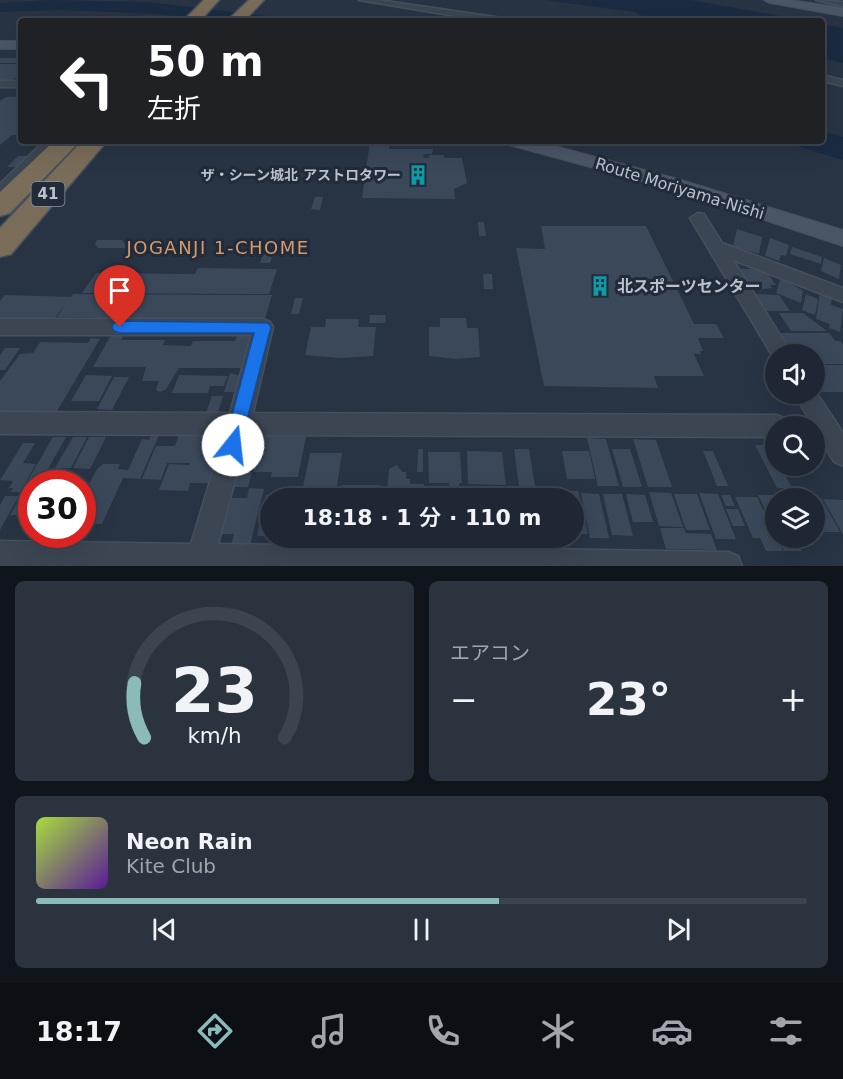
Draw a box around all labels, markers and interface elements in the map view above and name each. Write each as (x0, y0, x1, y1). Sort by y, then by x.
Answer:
text: 50 m (147, 37, 264, 86)
icon: left (48, 42, 126, 120)
text: 左折 (147, 93, 201, 124)
street label: Route Moriyama-Nishi (593, 154, 767, 223)
building icon: ザ・シーン城北 アストロタワー (406, 163, 430, 187)
place label: ザ・シーン城北 アストロタワー (201, 167, 401, 183)
road number: 41 (32, 182, 64, 206)
district label: JOGANJI 1-CHOME (125, 237, 310, 258)
pin (94, 265, 145, 327)
icon: arrive (103, 274, 136, 307)
building icon: 北スポーツセンター (588, 274, 612, 298)
place label: 北スポーツセンター (617, 277, 761, 296)
map controls (765, 344, 825, 548)
button: sound (765, 344, 825, 404)
position arrow (201, 413, 265, 477)
button: search (765, 416, 825, 476)
speed limit sign: 30 (18, 470, 96, 548)
button: layers (765, 488, 825, 548)
text: 18:18 · 1 分 · 110 m (303, 505, 541, 530)
text: エアコン (450, 641, 530, 665)
text: 23 (171, 654, 258, 727)
text: 23° (586, 673, 671, 726)
text: − (450, 680, 478, 719)
text: + (779, 680, 807, 719)
text: km/h (187, 723, 242, 748)
text: Neon Rain (126, 829, 253, 854)
text: Kite Club (126, 854, 216, 878)
icon: previous (148, 913, 181, 946)
icon: pause (405, 913, 438, 946)
icon: next (662, 913, 695, 946)
icon: directions (194, 1010, 236, 1052)
icon: music (308, 1010, 350, 1052)
icon: phone (422, 1010, 464, 1052)
icon: climate (537, 1010, 579, 1052)
icon: car (651, 1010, 693, 1052)
icon: filters (765, 1010, 807, 1052)
text: 18:17 (36, 1016, 122, 1047)

